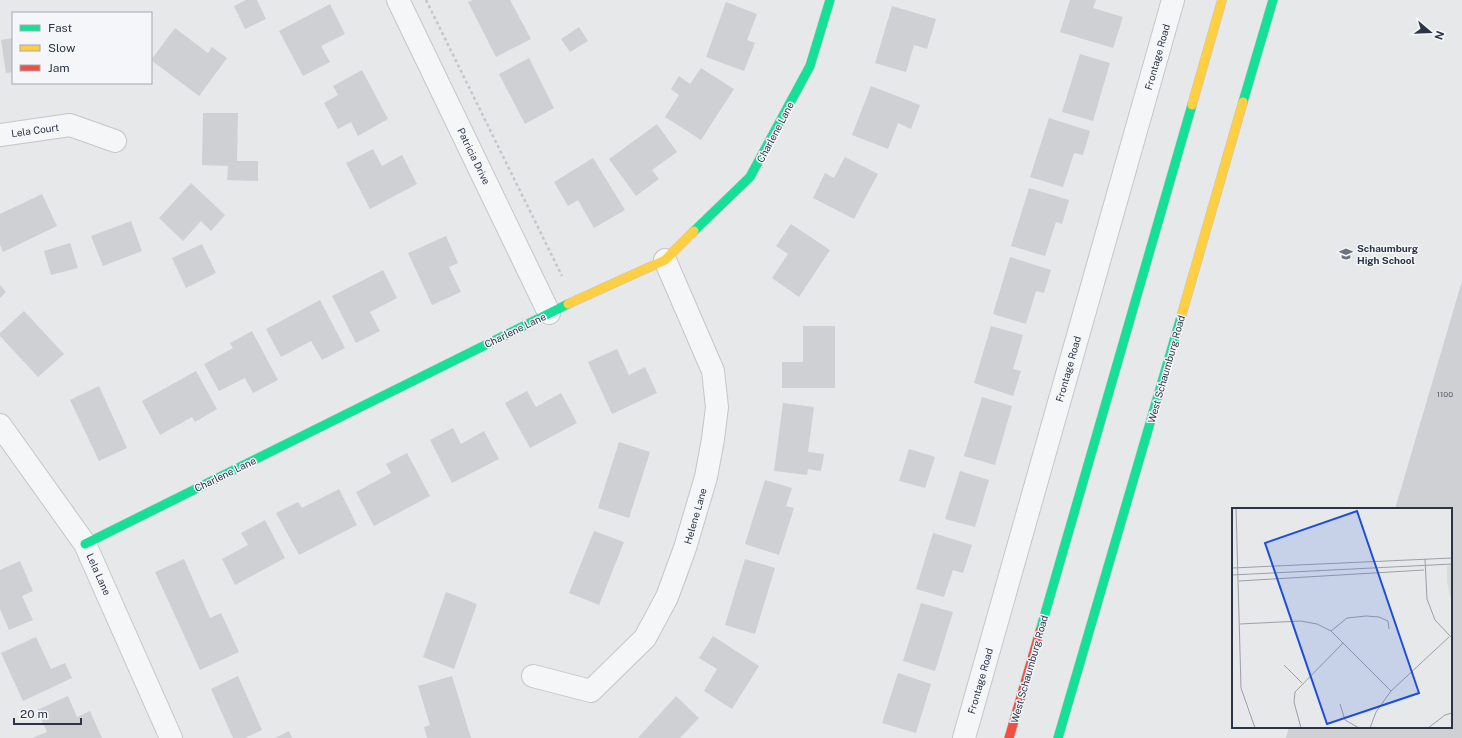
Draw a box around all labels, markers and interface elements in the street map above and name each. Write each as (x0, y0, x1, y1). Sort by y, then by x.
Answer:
legend (12, 12, 152, 84)
north arrow (1410, 12, 1450, 52)
text: Fast (48, 21, 73, 35)
street label: Frontage Road (1142, 23, 1172, 91)
text: N (1432, 29, 1447, 41)
text: Slow (48, 41, 76, 55)
text: Jam (48, 61, 70, 75)
street label: Charlene Lane (754, 99, 796, 164)
street label: Lela Court (10, 121, 60, 139)
street label: Patricia Drive (455, 126, 493, 187)
place label: Schaumburg High School (1357, 242, 1419, 266)
school or university icon: Schaumburg High School (1338, 246, 1354, 262)
street label: Charlene Lane (482, 310, 548, 350)
street label: West Schaumburg Road (1145, 314, 1187, 424)
street label: Frontage Road (1053, 335, 1083, 403)
house number: 1100 (1437, 389, 1453, 399)
street label: Charlene Lane (192, 454, 258, 494)
street label: Helene Lane (681, 486, 709, 546)
inset map (1232, 508, 1452, 728)
street label: Lela Lane (84, 551, 114, 597)
street label: West Schaumburg Road (1008, 614, 1050, 724)
street label: Frontage Road (965, 647, 995, 715)
scale bar (14, 700, 81, 726)
text: 20 m (20, 707, 48, 721)

